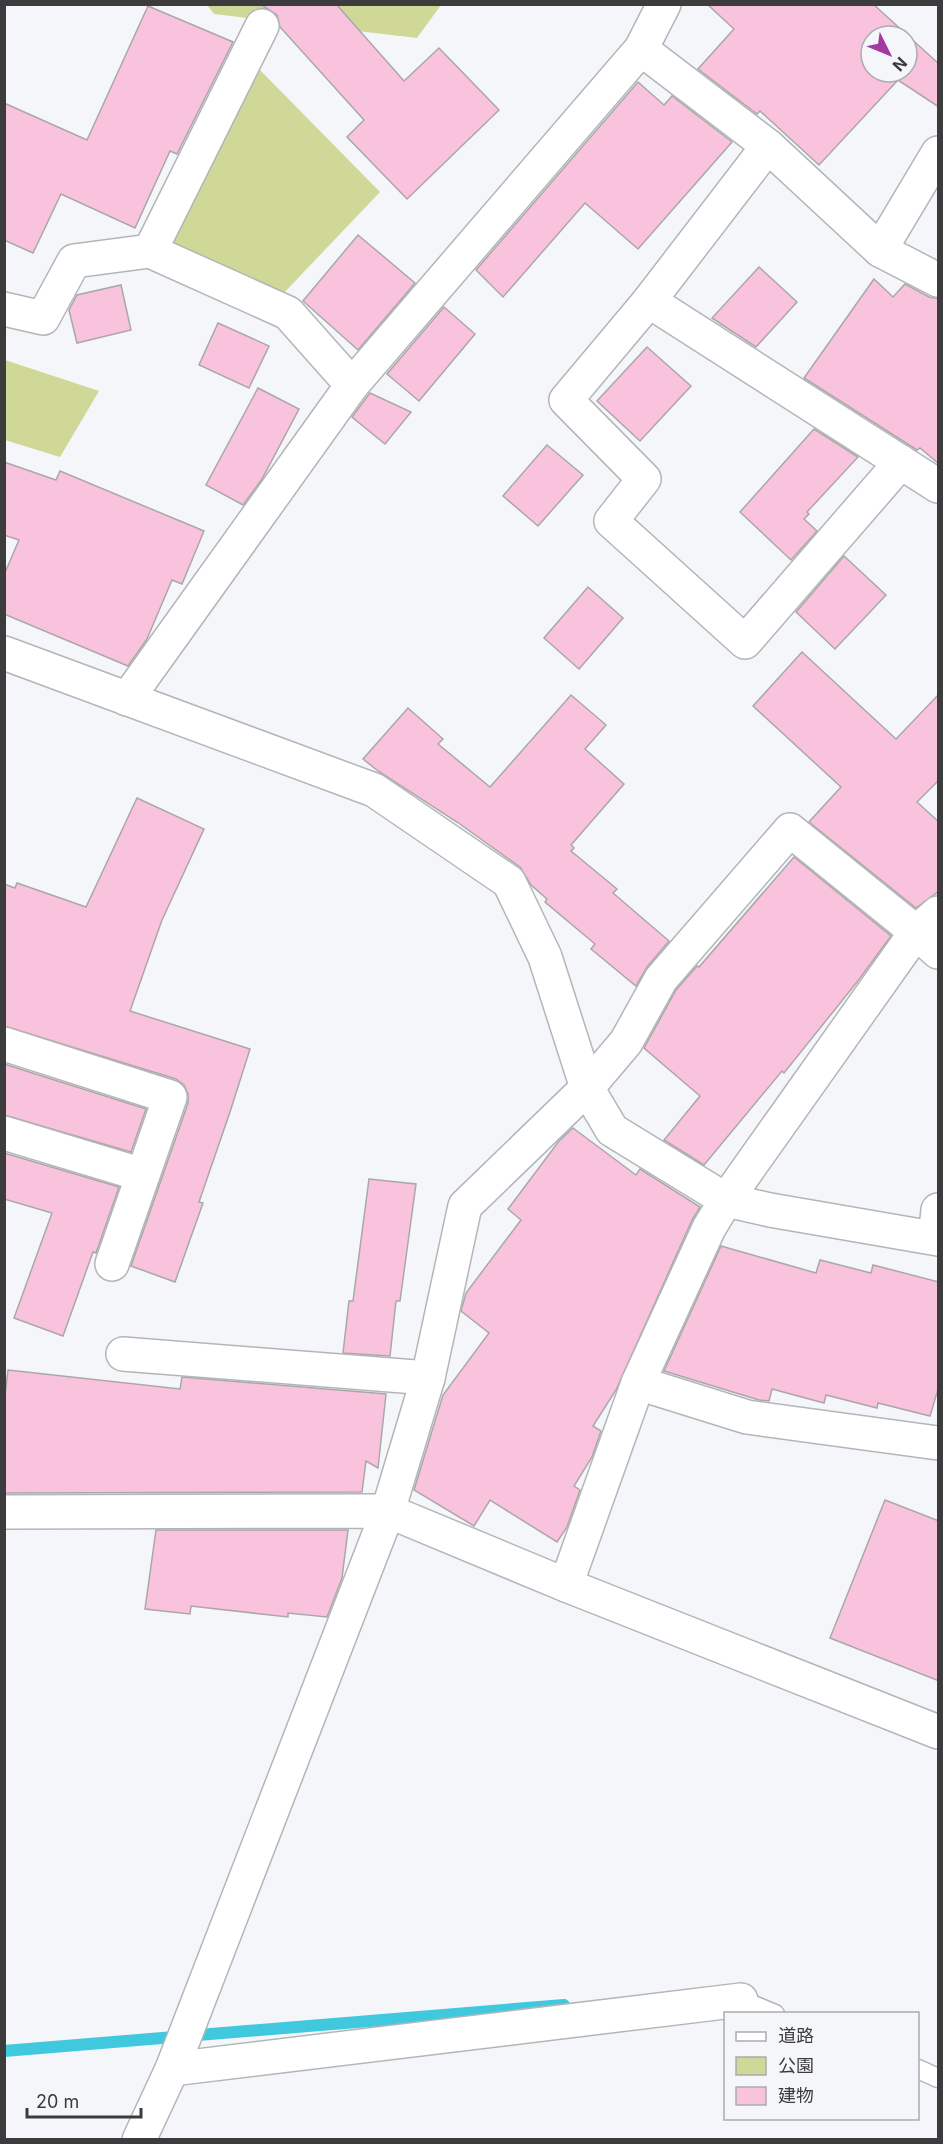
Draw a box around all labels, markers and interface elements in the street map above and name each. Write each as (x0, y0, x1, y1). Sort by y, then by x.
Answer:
north arrow (859, 24, 919, 84)
text: N (888, 53, 911, 76)
legend (724, 2012, 919, 2120)
text: 道路 (778, 2025, 814, 2046)
text: 公園 (778, 2055, 814, 2076)
scale bar (27, 2081, 141, 2119)
text: 建物 (778, 2085, 814, 2106)
text: 20 m (36, 2091, 79, 2112)

